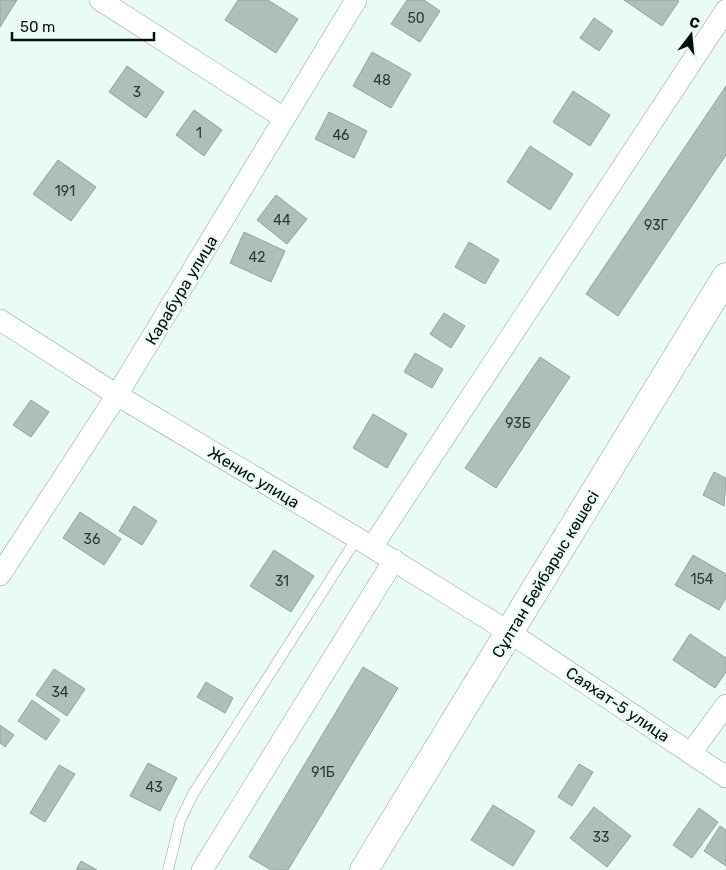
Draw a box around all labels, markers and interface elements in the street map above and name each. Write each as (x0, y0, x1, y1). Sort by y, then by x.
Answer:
scale bar (12, 10, 155, 42)
house number: 50 (407, 10, 425, 27)
north arrow (666, 10, 716, 60)
text: С (687, 13, 702, 33)
text: 50 m (20, 18, 55, 36)
house number: 48 (373, 72, 391, 89)
house number: 3 (133, 84, 141, 101)
house number: 1 (196, 125, 202, 142)
house number: 46 (332, 127, 350, 144)
house number: 191 (55, 183, 75, 200)
house number: 44 (273, 212, 291, 229)
house number: 93Г (644, 217, 669, 234)
street label: Карабура улица (141, 232, 221, 348)
house number: 42 (249, 249, 265, 266)
house number: 93Б (505, 415, 531, 432)
street label: Женис улица (205, 443, 303, 512)
street label: Сұлтан Бейбарыс көшесі (488, 487, 603, 661)
house number: 36 (84, 531, 100, 548)
house number: 154 (690, 571, 714, 588)
house number: 31 (275, 573, 289, 590)
street label: Саяхат-5 улица (562, 663, 673, 746)
house number: 34 (51, 684, 69, 701)
house number: 91Б (311, 764, 335, 781)
house number: 43 (145, 779, 163, 796)
house number: 33 (593, 829, 609, 846)

